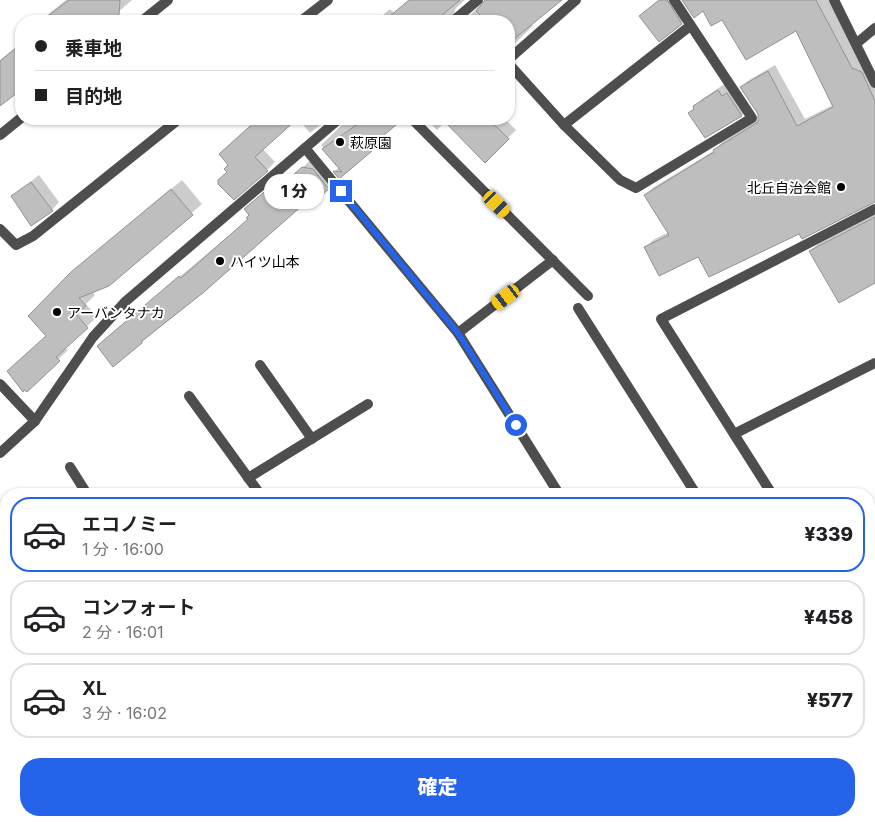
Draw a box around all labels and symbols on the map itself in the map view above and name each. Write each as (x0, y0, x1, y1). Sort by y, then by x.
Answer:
place label: 萩原園 (350, 134, 392, 151)
marker: 萩原園 (334, 136, 346, 148)
callout: 1 分 (264, 174, 324, 208)
place label: 北丘自治会館 (747, 179, 831, 196)
route end (330, 180, 352, 202)
marker: 北丘自治会館 (835, 181, 847, 193)
car (481, 188, 512, 220)
place label: ハイツ山本 (230, 253, 300, 270)
marker: ハイツ山本 (214, 255, 226, 267)
car (489, 282, 522, 312)
place label: アーバンタナカ (67, 304, 165, 321)
marker: アーバンタナカ (51, 306, 63, 318)
route start (505, 414, 527, 436)

